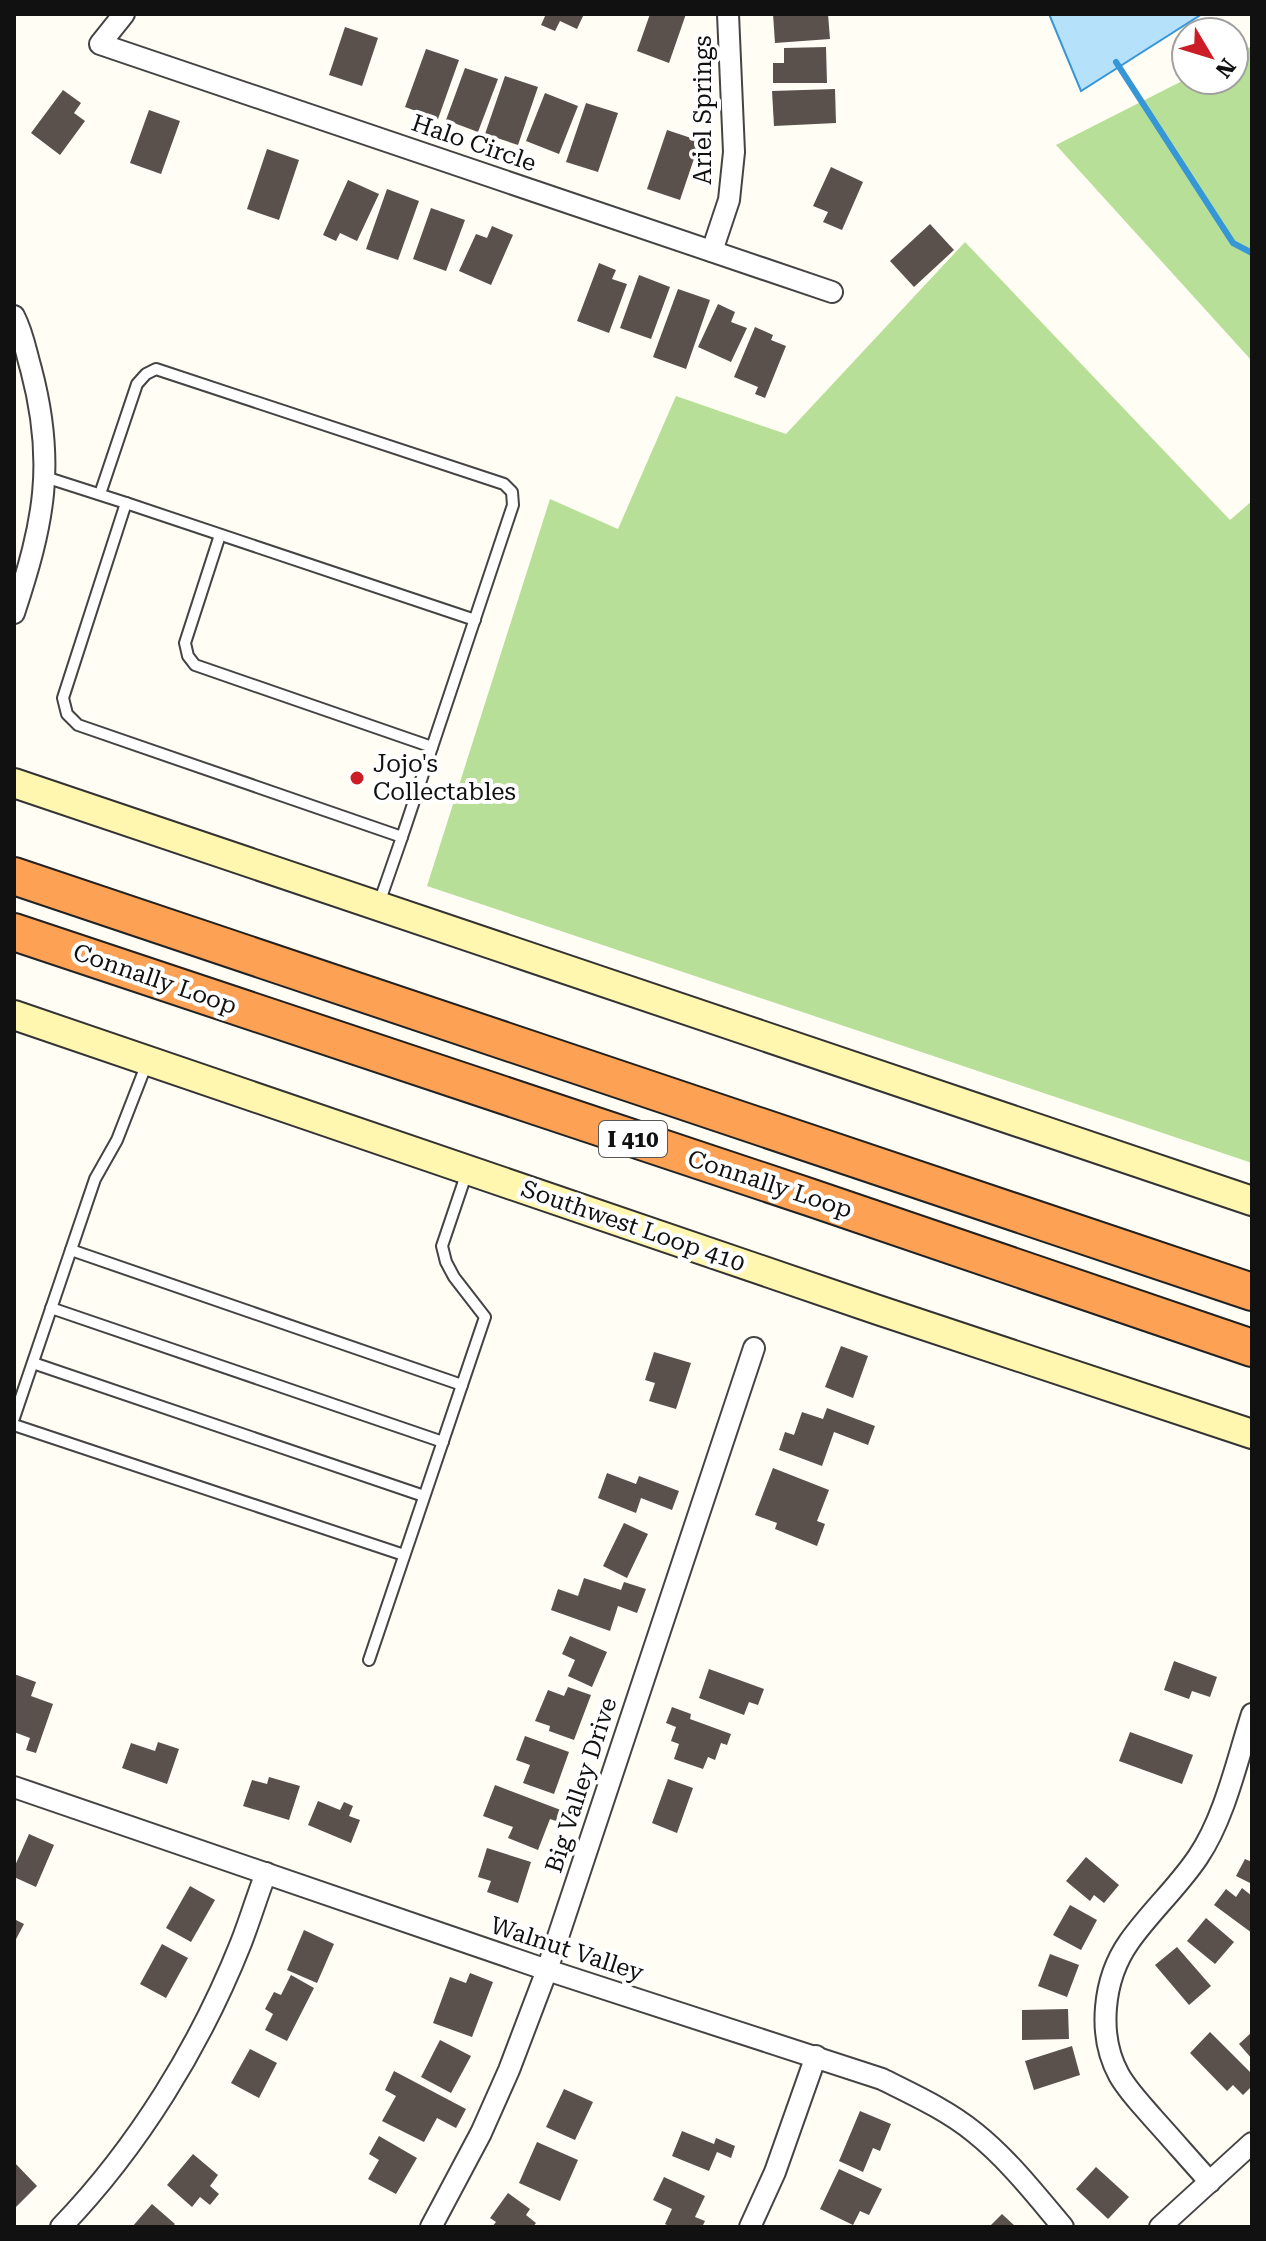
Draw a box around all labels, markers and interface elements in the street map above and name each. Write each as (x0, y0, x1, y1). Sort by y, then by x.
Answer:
north arrow (1170, 16, 1250, 96)
street label: Ariel Springs (689, 35, 717, 185)
text: N (1210, 54, 1240, 82)
street label: Halo Circle (408, 109, 540, 177)
place label: Jojo's Collectables (373, 750, 516, 806)
marker: Jojo's Collectables (348, 769, 366, 787)
street label: Connally Loop (69, 938, 241, 1020)
road number: I 410 (599, 1121, 667, 1157)
street label: Connally Loop (684, 1144, 856, 1224)
street label: Southwest Loop 410 (517, 1175, 749, 1277)
street label: Big Valley Drive (540, 1694, 622, 1876)
street label: Walnut Valley (487, 1911, 648, 1987)

